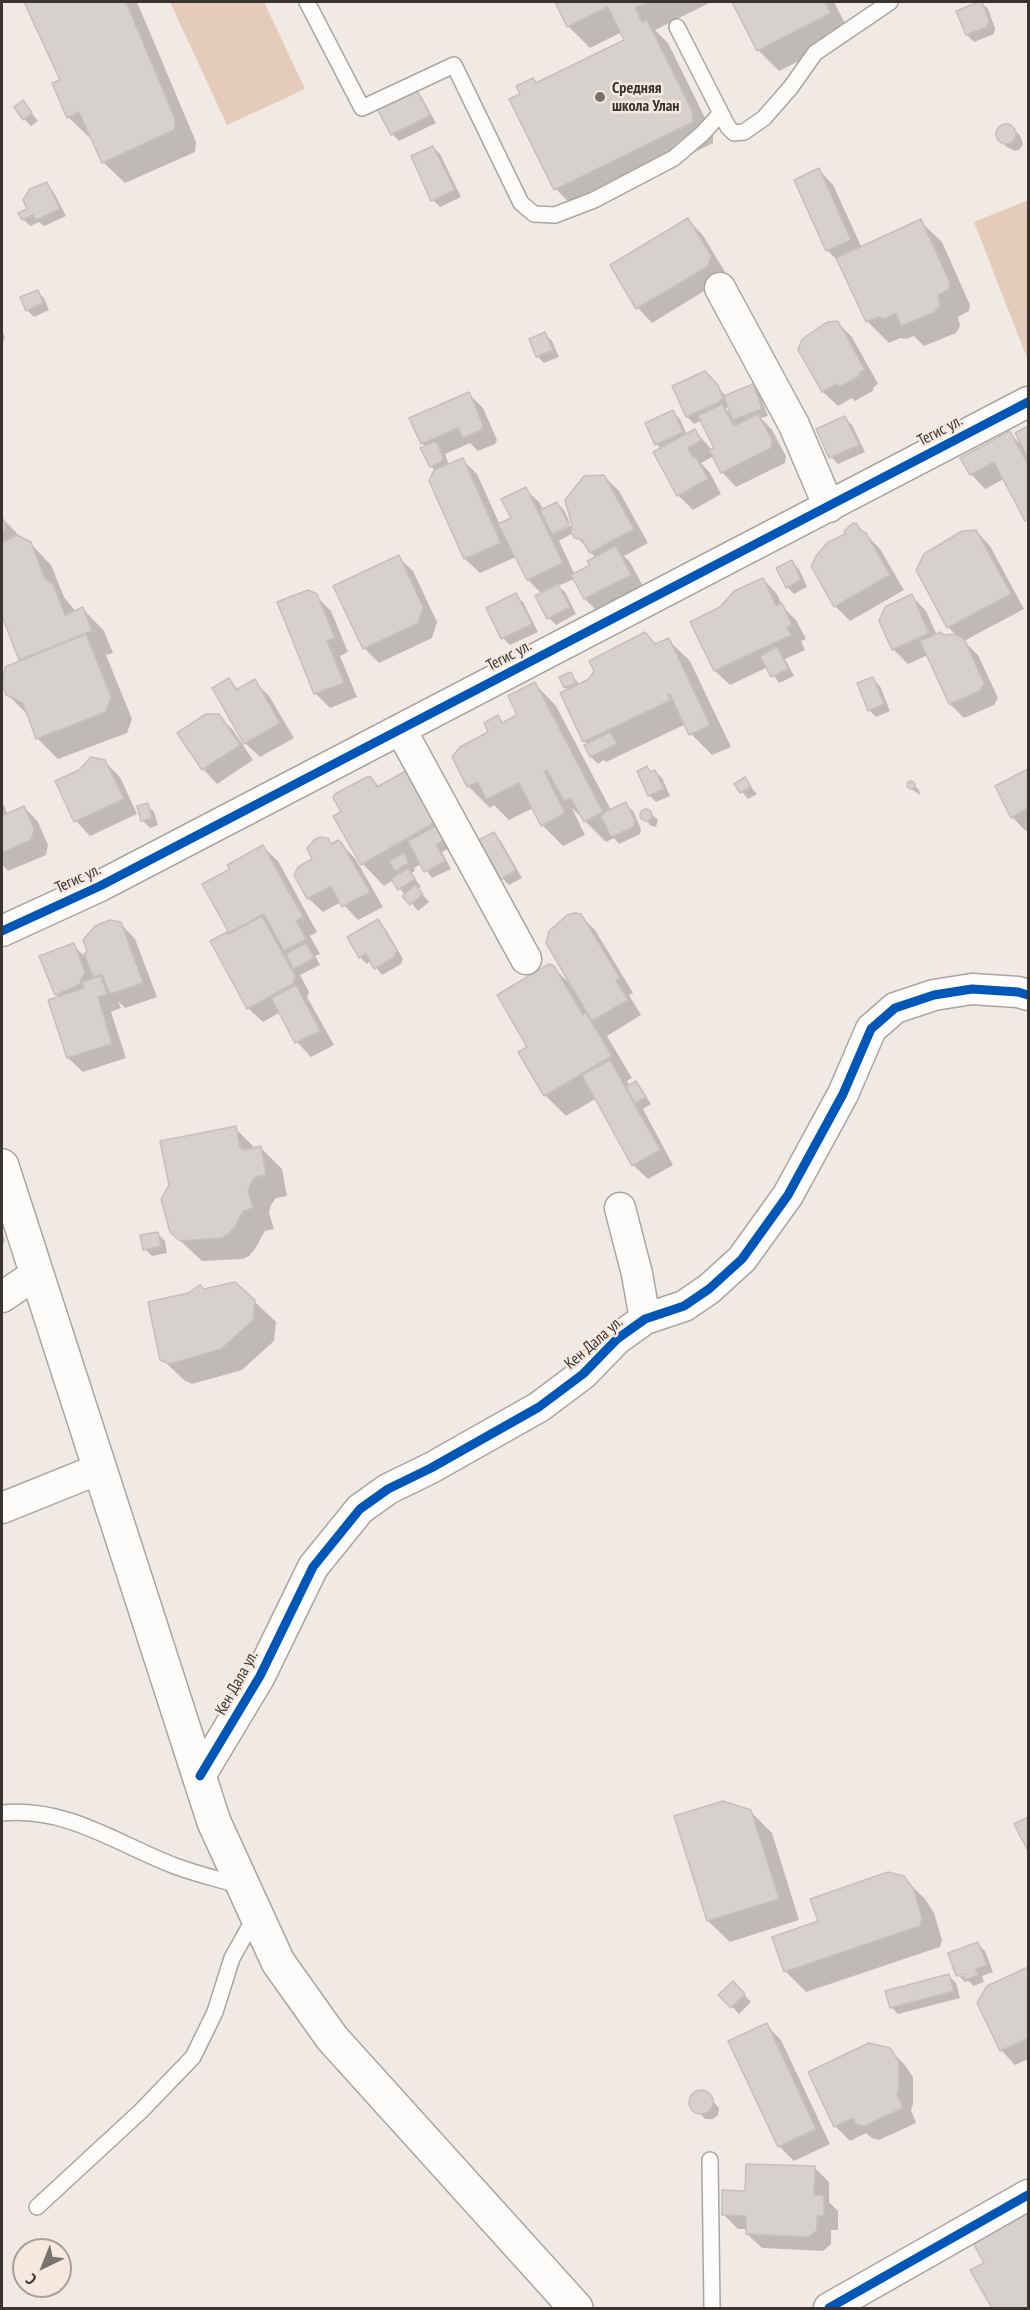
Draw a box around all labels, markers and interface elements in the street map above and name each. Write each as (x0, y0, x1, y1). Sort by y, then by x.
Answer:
place label: Средняя школа Улан (612, 78, 679, 116)
marker: Средняя школа Улан (593, 90, 607, 104)
street label: Тегис ул. (914, 411, 966, 451)
street label: Тегис ул. (483, 636, 535, 676)
street label: Тегис ул. (52, 860, 104, 898)
street label: Кен Дала ул. (561, 1313, 627, 1373)
street label: Кен Дала ул. (211, 1647, 263, 1719)
north arrow (12, 2238, 72, 2298)
text: С (22, 2270, 41, 2290)

